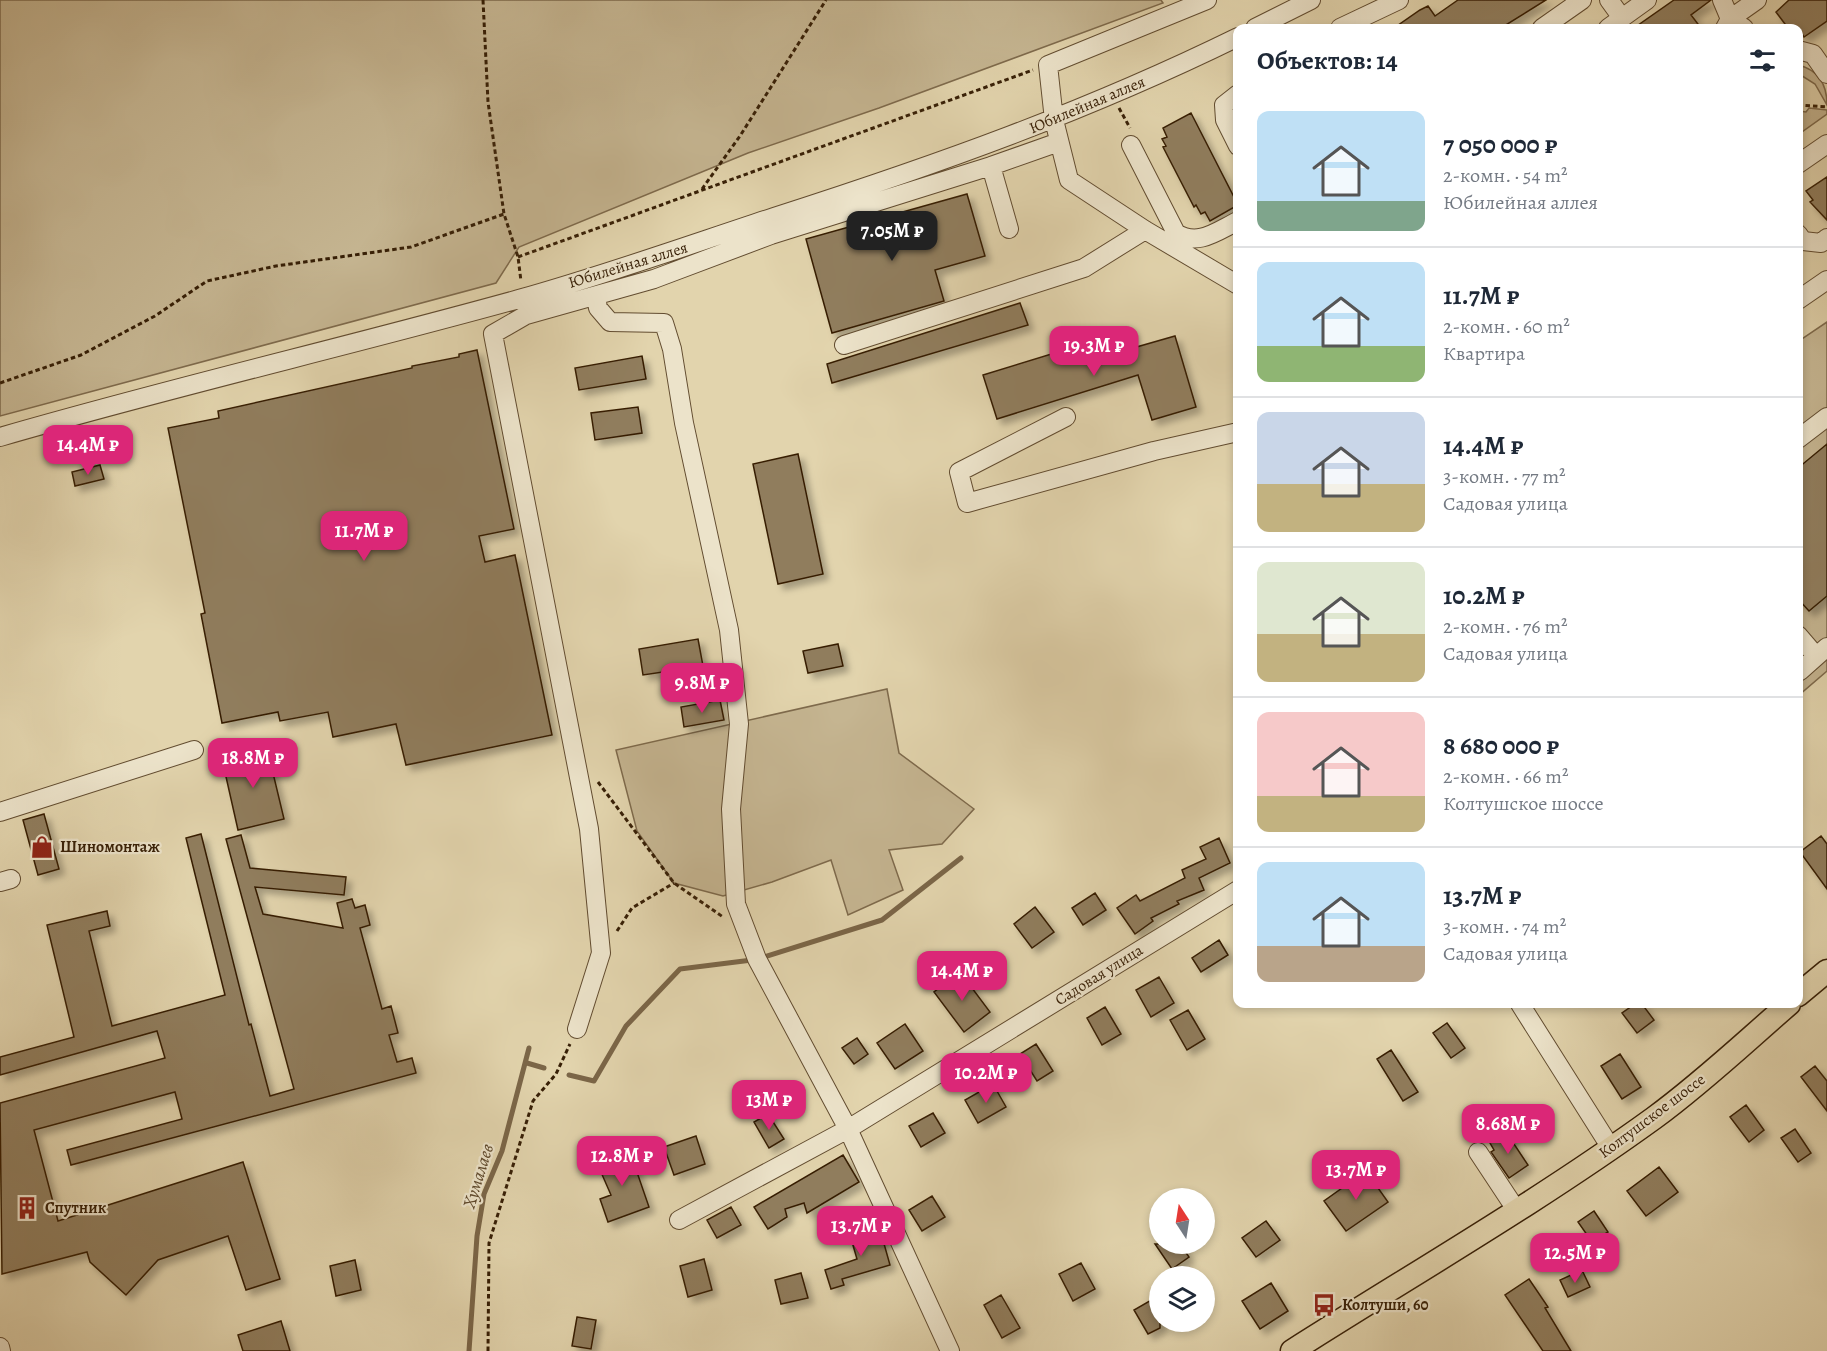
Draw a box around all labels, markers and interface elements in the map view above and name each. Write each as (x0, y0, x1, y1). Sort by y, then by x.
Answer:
text: Объектов: 14 (1257, 43, 1398, 78)
icon: filters (1746, 44, 1779, 77)
street label: Юбилейная аллея (1026, 71, 1149, 139)
text: 7 050 000 ₽ (1443, 127, 1557, 162)
icon: home (1305, 135, 1377, 207)
text: 2-комн. · 54 m² (1443, 162, 1568, 189)
text: Юбилейная аллея (1443, 189, 1598, 216)
pin: 7.05M ₽ (837, 211, 947, 262)
text: 7.05M ₽ (860, 217, 924, 244)
street label: Юбилейная аллея (566, 236, 691, 294)
text: 11.7M ₽ (1443, 278, 1519, 313)
icon: home (1305, 286, 1377, 358)
text: 2-комн. · 60 m² (1443, 313, 1570, 340)
pin: 19.3M ₽ (1039, 326, 1149, 377)
text: 19.3M ₽ (1064, 332, 1124, 359)
text: Квартира (1443, 340, 1525, 367)
pin: 14.4M ₽ (33, 425, 143, 476)
text: 14.4M ₽ (1443, 428, 1524, 463)
text: 14.4M ₽ (57, 431, 119, 458)
icon: home (1305, 436, 1377, 508)
text: 3-комн. · 77 m² (1443, 463, 1566, 490)
text: Садовая улица (1443, 490, 1568, 517)
pin: 11.7M ₽ (309, 511, 419, 562)
text: 11.7M ₽ (335, 517, 393, 544)
text: 10.2M ₽ (1443, 578, 1525, 613)
icon: home (1305, 586, 1377, 658)
text: 2-комн. · 76 m² (1443, 613, 1568, 640)
text: Садовая улица (1443, 640, 1568, 667)
pin: 9.8M ₽ (653, 663, 751, 714)
text: 9.8M ₽ (675, 669, 729, 696)
text: 8 680 000 ₽ (1443, 728, 1559, 763)
icon: home (1305, 736, 1377, 808)
pin: 18.8M ₽ (198, 738, 308, 789)
text: 18.8M ₽ (222, 744, 284, 771)
text: 2-комн. · 66 m² (1443, 763, 1568, 790)
text: Колтушское шоссе (1443, 790, 1604, 817)
shop icon: Шиномонтаж (29, 834, 55, 860)
place label: Шиномонтаж (60, 836, 160, 858)
text: 13.7M ₽ (1443, 878, 1521, 913)
icon: home (1305, 886, 1377, 958)
text: 3-комн. · 74 m² (1443, 913, 1566, 940)
street label: Садовая улица (1051, 939, 1148, 1011)
text: Садовая улица (1443, 940, 1568, 967)
pin: 14.4M ₽ (907, 951, 1017, 1002)
text: 14.4M ₽ (931, 957, 993, 984)
pin: 10.2M ₽ (931, 1053, 1041, 1104)
text: 10.2M ₽ (955, 1059, 1017, 1086)
street label: Колтушское шоссе (1594, 1069, 1710, 1163)
pin: 13M ₽ (727, 1080, 811, 1131)
text: 13M ₽ (746, 1086, 792, 1113)
pin: 8.68M ₽ (1453, 1104, 1563, 1155)
text: 8.68M ₽ (1476, 1110, 1540, 1137)
pin: 12.8M ₽ (567, 1136, 677, 1187)
water label: Хумалаев (457, 1141, 499, 1212)
text: 12.8M ₽ (591, 1142, 653, 1169)
pin: 13.7M ₽ (1301, 1150, 1411, 1201)
text: 13.7M ₽ (1326, 1156, 1386, 1183)
north arrow (1149, 1188, 1215, 1254)
map controls (1149, 1188, 1215, 1332)
building icon: Спутник (14, 1195, 40, 1221)
place label: Спутник (45, 1197, 107, 1219)
pin: 13.7M ₽ (806, 1206, 916, 1257)
text: 13.7M ₽ (831, 1212, 891, 1239)
pin: 12.5M ₽ (1520, 1233, 1630, 1284)
text: 12.5M ₽ (1544, 1239, 1606, 1266)
button: layers (1149, 1266, 1215, 1332)
bus stop icon: Колтуши, 60 (1311, 1292, 1337, 1318)
place label: Колтуши, 60 (1342, 1294, 1429, 1316)

